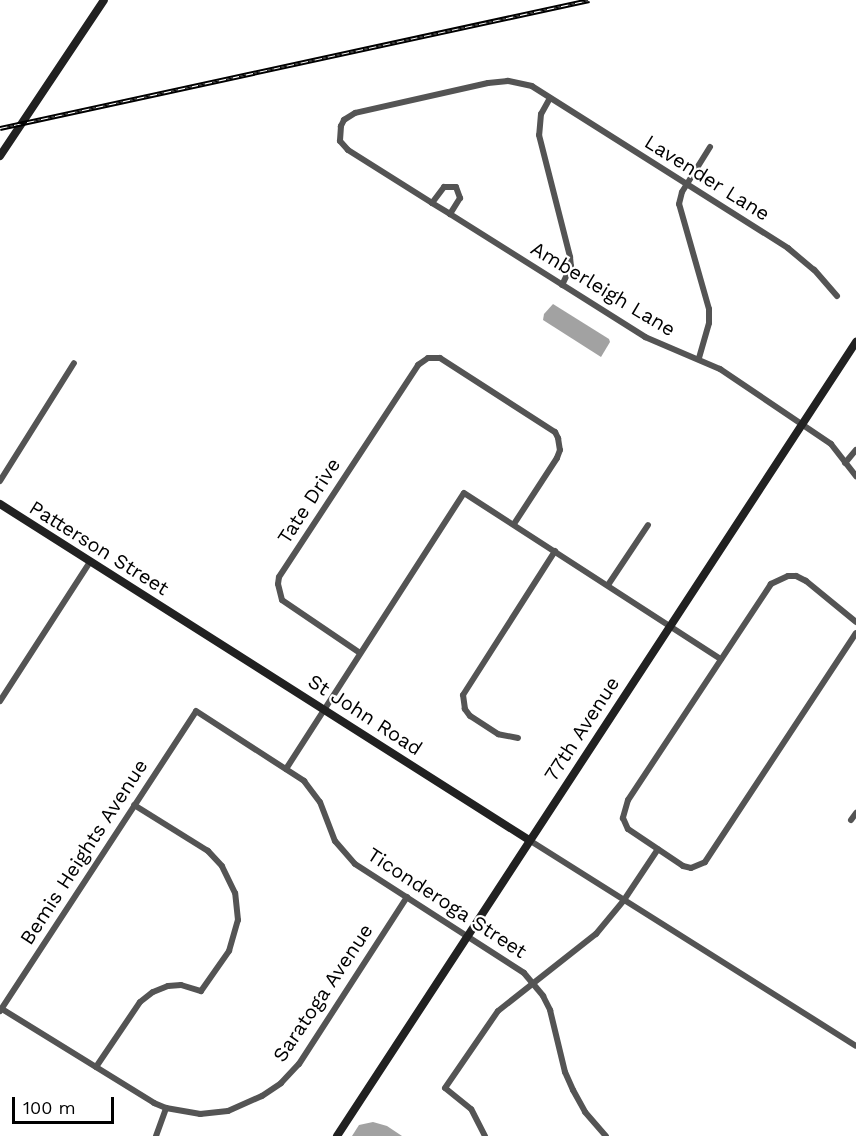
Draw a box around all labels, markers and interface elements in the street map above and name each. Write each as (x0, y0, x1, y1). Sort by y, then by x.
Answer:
street label: Lavender Lane (640, 130, 774, 226)
street label: Amberleigh Lane (526, 236, 680, 342)
street label: Tate Drive (272, 454, 346, 548)
street label: Patterson Street (25, 495, 173, 601)
street label: St John Road (303, 669, 427, 761)
street label: 77th Avenue (539, 672, 625, 786)
street label: Bemis Heights Avenue (15, 754, 153, 950)
street label: Ticonderoga Street (363, 842, 531, 964)
street label: Saratoga Avenue (268, 919, 378, 1067)
scale bar (15, 1085, 117, 1123)
text: 100 m (23, 1097, 76, 1118)

